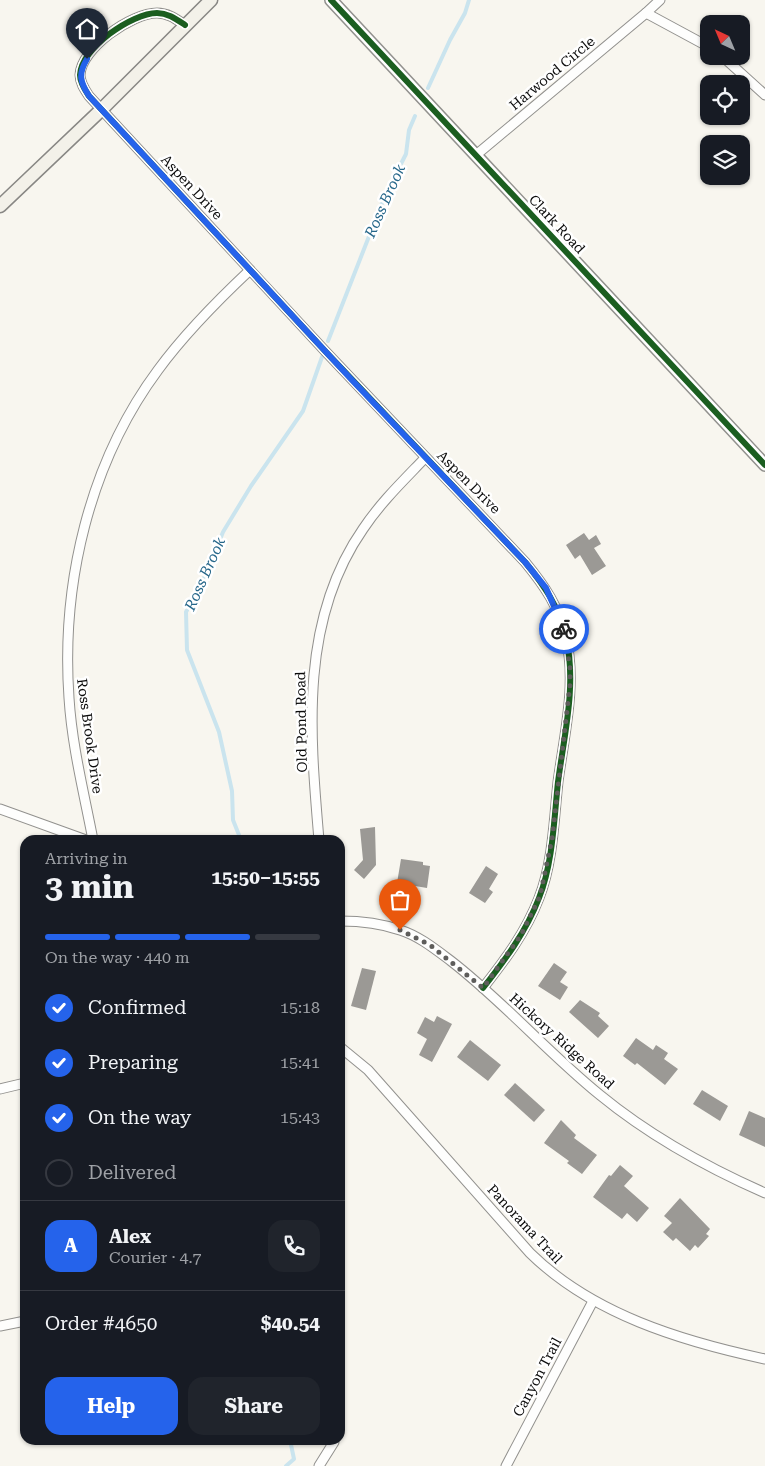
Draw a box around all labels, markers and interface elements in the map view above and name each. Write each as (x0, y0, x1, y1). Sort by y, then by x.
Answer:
pin (66, 8, 108, 59)
icon: home (73, 15, 101, 43)
north arrow (700, 15, 750, 65)
map controls (700, 15, 750, 185)
street label: Harwood Circle (506, 33, 598, 113)
button: locate (700, 75, 750, 125)
button: layers (700, 135, 750, 185)
street label: Aspen Drive (158, 151, 226, 223)
water label: Ross Brook (360, 161, 410, 241)
street label: Clark Road (526, 191, 588, 257)
street label: Aspen Drive (434, 447, 504, 517)
water label: Ross Brook (180, 534, 230, 614)
courier (539, 604, 589, 654)
icon: bike (550, 615, 578, 643)
street label: Old Pond Road (292, 671, 310, 773)
street label: Ross Brook Drive (74, 677, 106, 795)
text: Arriving in (45, 849, 128, 868)
text: 15:50–15:55 (211, 866, 320, 889)
text: 3 min (45, 868, 134, 906)
pin (379, 879, 421, 930)
icon: bag (386, 886, 414, 914)
text: On the way · 440 m (45, 948, 190, 967)
street label: Hickory Ridge Road (506, 990, 618, 1092)
icon: check (45, 994, 73, 1022)
text: Confirmed (88, 996, 186, 1019)
text: 15:18 (280, 998, 320, 1017)
icon: check (45, 1049, 73, 1077)
text: Preparing (88, 1051, 178, 1074)
text: 15:41 (280, 1053, 320, 1072)
icon: check (45, 1104, 73, 1132)
text: On the way (88, 1106, 191, 1129)
text: 15:43 (280, 1108, 320, 1127)
text: Delivered (88, 1161, 176, 1184)
street label: Panorama Trail (484, 1181, 566, 1267)
button: phone (268, 1220, 320, 1272)
text: Alex (109, 1225, 151, 1248)
text: A (64, 1234, 78, 1257)
text: Courier · 4.7 (109, 1248, 202, 1267)
text: Order #4650 (45, 1312, 157, 1335)
text: $40.54 (261, 1312, 320, 1335)
street label: Canyon Trail (510, 1334, 565, 1419)
button: Help (45, 1377, 178, 1435)
button: Share (188, 1377, 320, 1435)

